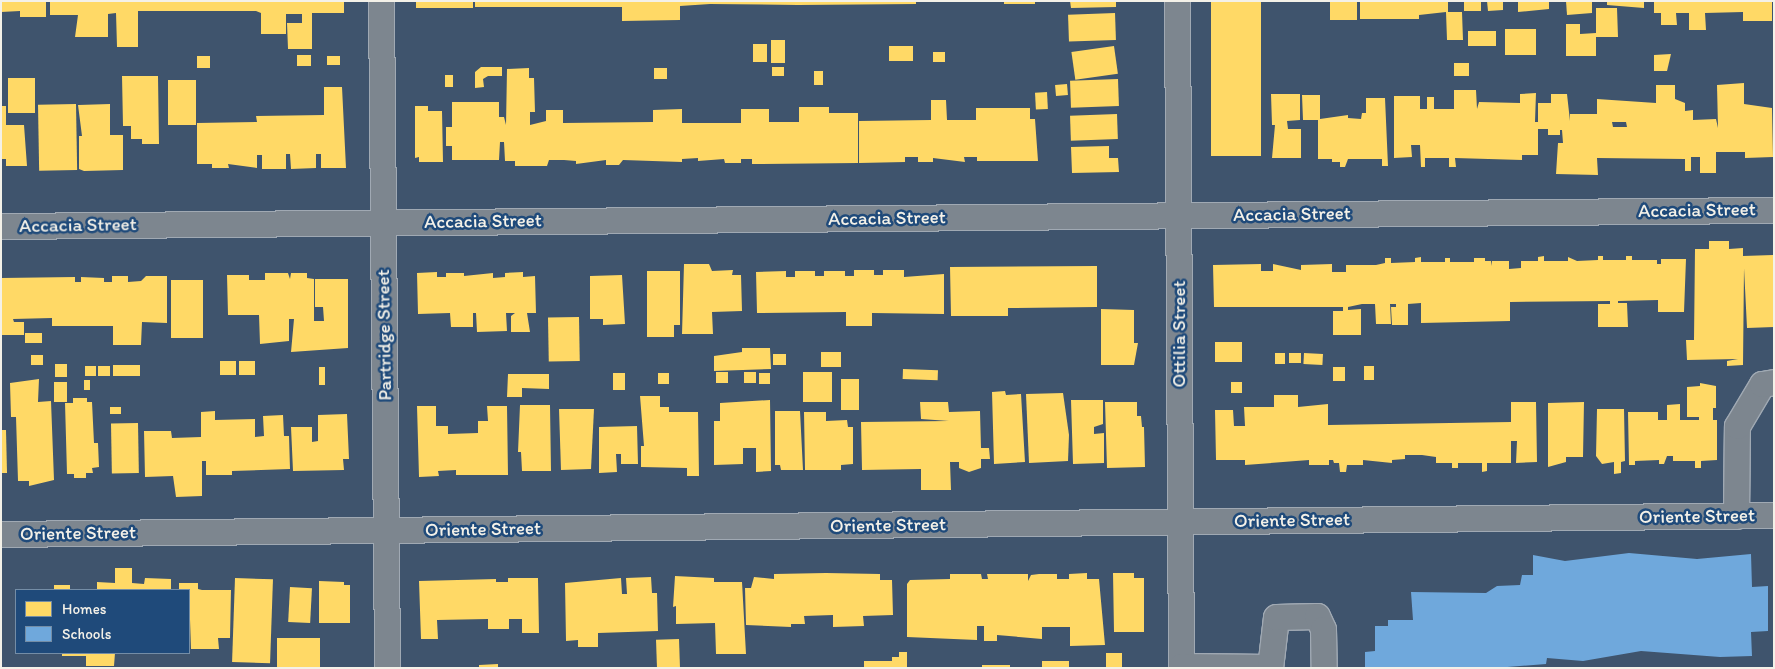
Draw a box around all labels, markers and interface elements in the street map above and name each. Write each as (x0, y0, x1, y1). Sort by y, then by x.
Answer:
street label: Accacia Street (1638, 198, 1756, 222)
street label: Accacia Street (1233, 202, 1351, 226)
street label: Accacia Street (828, 206, 946, 230)
street label: Accacia Street (424, 209, 542, 233)
street label: Accacia Street (19, 213, 137, 237)
street label: Partridge Street (371, 269, 397, 401)
street label: Ottilia Street (1168, 281, 1190, 387)
street label: Oriente Street (1639, 504, 1755, 528)
street label: Oriente Street (1234, 508, 1350, 532)
street label: Oriente Street (830, 513, 946, 537)
street label: Oriente Street (425, 517, 541, 541)
street label: Oriente Street (20, 521, 136, 545)
legend (15, 589, 190, 654)
text: Homes (62, 600, 106, 618)
text: Schools (62, 625, 111, 643)

